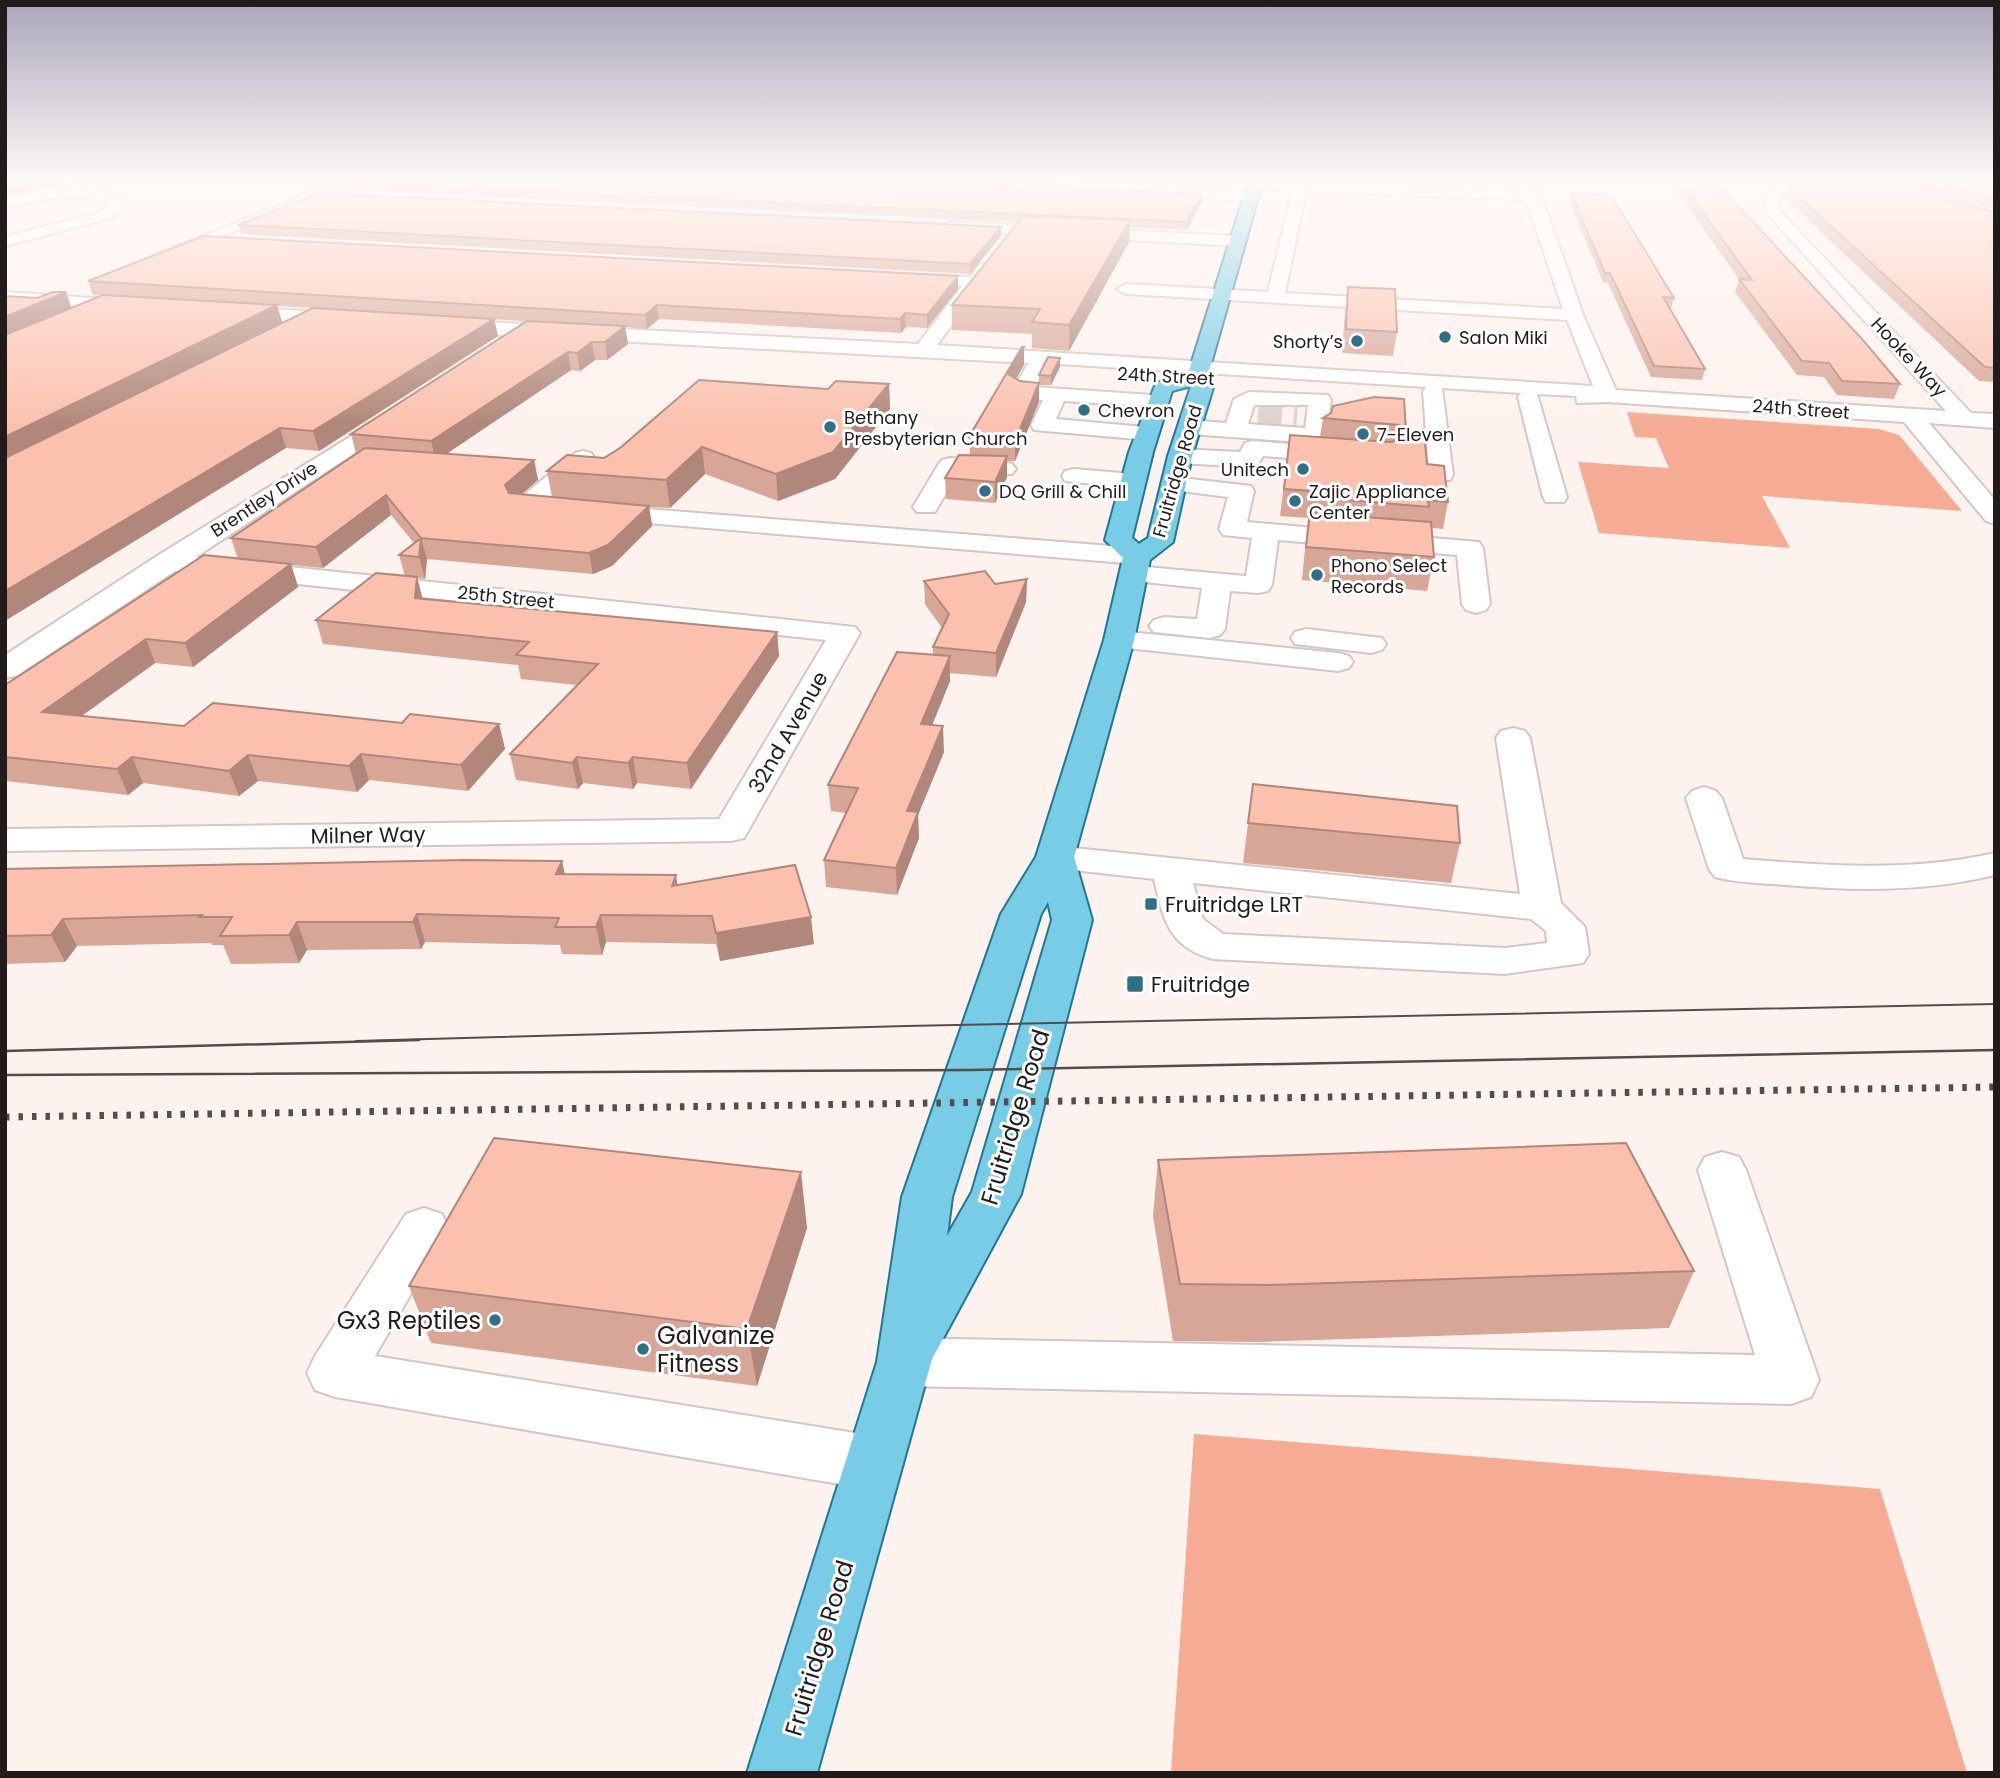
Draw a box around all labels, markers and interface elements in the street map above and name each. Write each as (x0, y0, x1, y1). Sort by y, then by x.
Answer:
street label: Hooke Way (1866, 312, 1952, 402)
place label: Salon Miki (1459, 325, 1548, 350)
place label: Shorty’s (1273, 329, 1343, 354)
marker: Salon Miki (1437, 329, 1453, 345)
marker: Shorty’s (1349, 333, 1365, 349)
street label: 24th Street (1117, 361, 1215, 391)
street label: 24th Street (1752, 393, 1850, 425)
place label: Chevron (1098, 398, 1174, 423)
marker: Chevron (1076, 402, 1092, 418)
street label: Fruitridge Road (1146, 402, 1208, 540)
place label: Bethany Presbyterian Church (844, 405, 1027, 451)
marker: Bethany Presbyterian Church (822, 419, 838, 435)
place label: 7-Eleven (1377, 422, 1454, 447)
marker: 7-Eleven (1355, 426, 1371, 442)
street label: Brentley Drive (206, 455, 322, 543)
place label: Unitech (1221, 457, 1289, 482)
marker: Unitech (1295, 461, 1311, 477)
place label: DQ Grill & Chill (999, 479, 1126, 504)
place label: Zajic Appliance Center (1309, 479, 1447, 525)
marker: DQ Grill & Chill (977, 483, 993, 499)
marker: Zajic Appliance Center (1287, 493, 1303, 509)
place label: Phono Select Records (1331, 553, 1447, 599)
marker: Phono Select Records (1309, 567, 1325, 583)
street label: 25th Street (456, 579, 556, 615)
street label: 32nd Avenue (741, 666, 835, 798)
street label: Milner Way (310, 819, 426, 850)
place label: Fruitridge LRT (1165, 890, 1303, 919)
marker: Fruitridge LRT (1143, 896, 1159, 912)
place label: Fruitridge (1151, 970, 1250, 999)
marker: Fruitridge (1125, 974, 1145, 994)
street label: Fruitridge Road (973, 1025, 1057, 1209)
place label: Gx3 Reptiles (337, 1304, 481, 1337)
marker: Gx3 Reptiles (487, 1312, 503, 1328)
place label: Galvanize Fitness (657, 1319, 775, 1380)
marker: Galvanize Fitness (635, 1341, 651, 1357)
street label: Fruitridge Road (777, 1556, 861, 1740)

